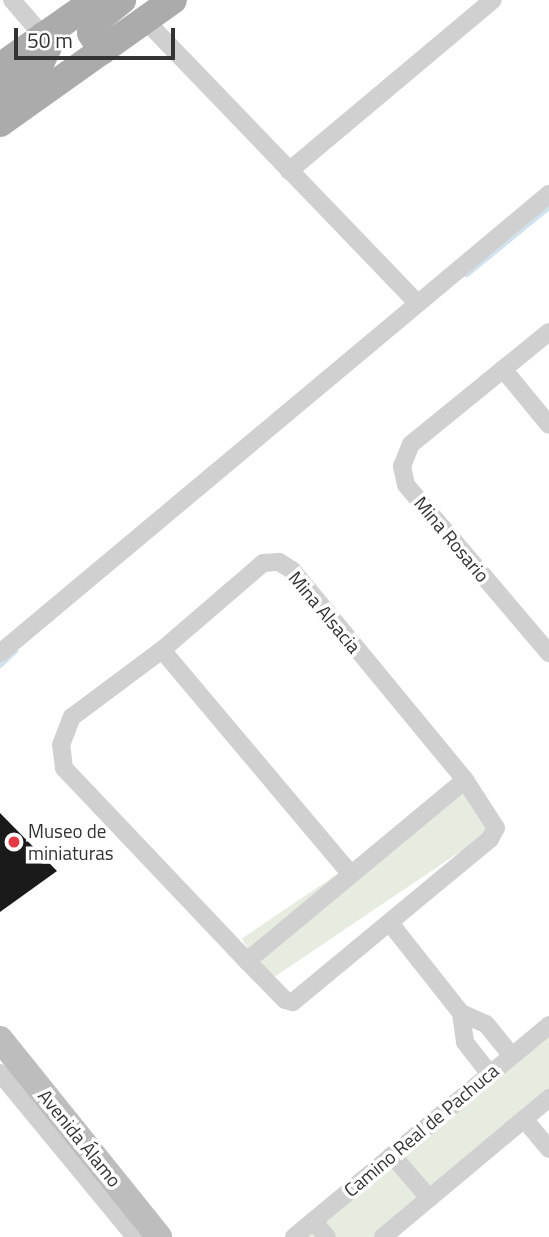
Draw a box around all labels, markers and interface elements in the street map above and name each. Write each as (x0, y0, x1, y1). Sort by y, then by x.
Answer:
scale bar (18, 14, 178, 58)
text: 50 m (27, 24, 73, 56)
street label: Mina Rosario (410, 492, 494, 586)
street label: Mina Alsacia (284, 566, 366, 658)
place label: Museo de miniaturas (28, 820, 114, 864)
marker: Museo de miniaturas (6, 834, 22, 850)
street label: Camino Real de Pachuca (339, 1059, 503, 1201)
street label: Avenida Álamo (34, 1085, 126, 1191)

